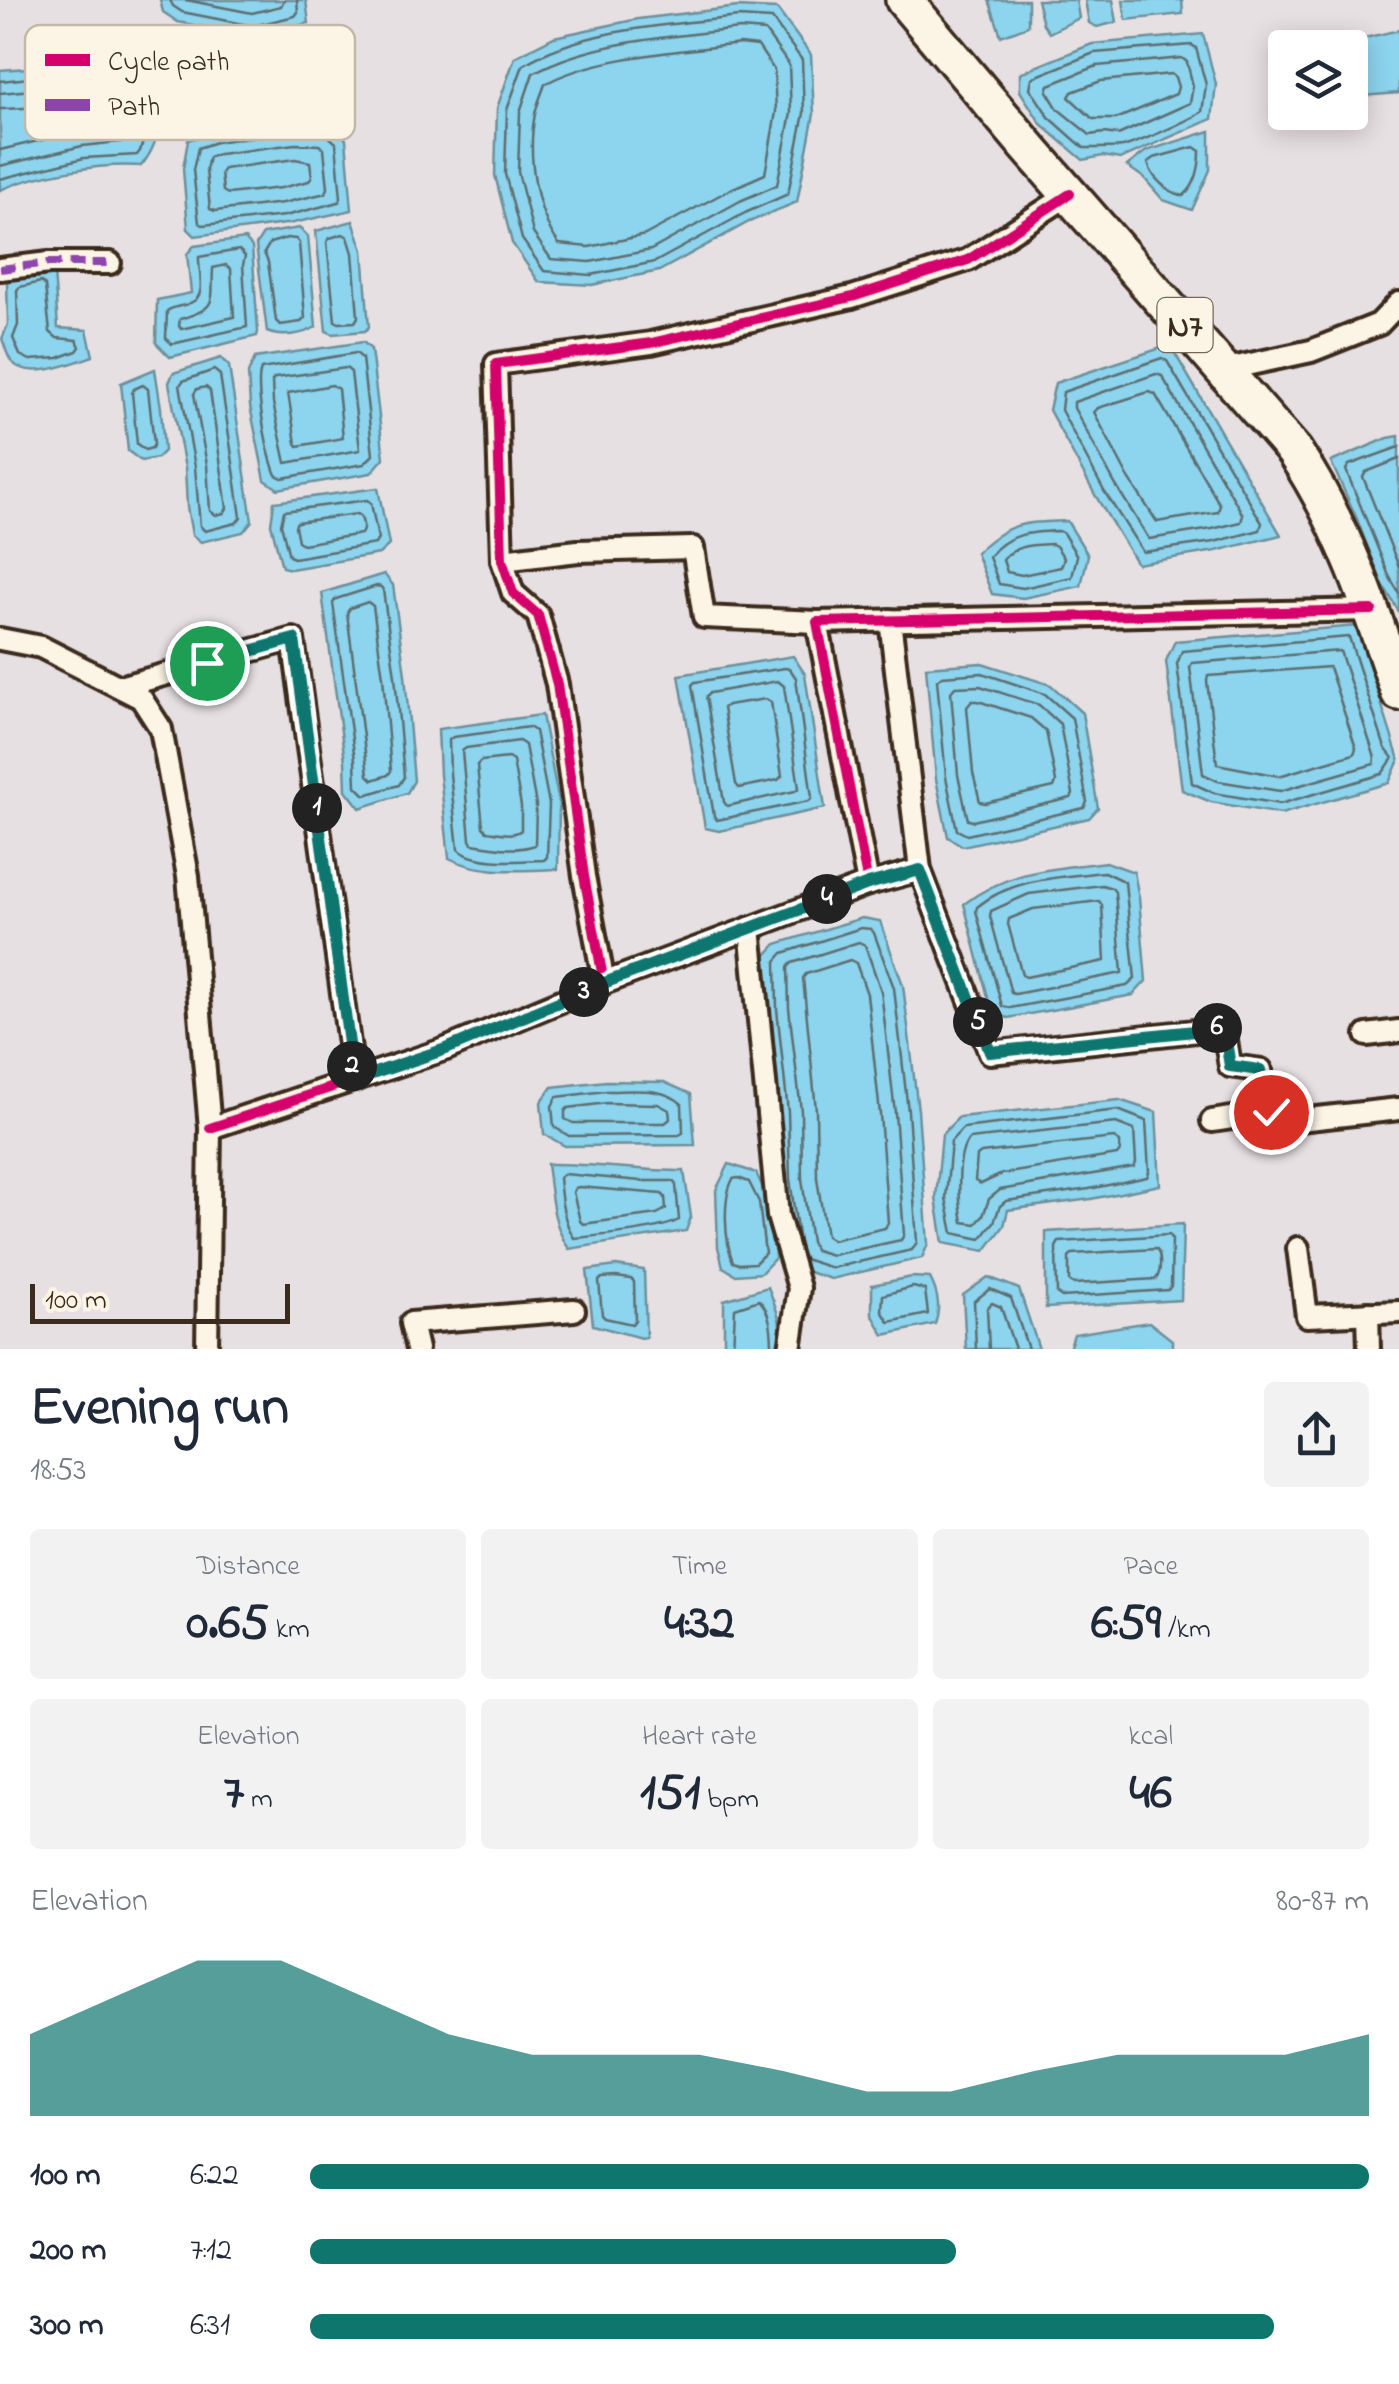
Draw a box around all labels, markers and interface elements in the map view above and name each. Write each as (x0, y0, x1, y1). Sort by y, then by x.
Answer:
legend (25, 25, 355, 140)
map controls (1268, 30, 1368, 130)
button: layers (1268, 30, 1368, 130)
text: Cycle path (108, 43, 230, 84)
text: Path (108, 88, 160, 129)
road number: N7 (1158, 298, 1212, 352)
pin (165, 621, 250, 706)
icon: arrive (180, 636, 235, 691)
pin: 1 (292, 783, 342, 833)
text: 1 (313, 787, 321, 828)
pin: 4 (802, 874, 852, 924)
text: 4 (821, 878, 833, 919)
pin: 3 (559, 967, 609, 1017)
text: 3 (578, 971, 590, 1012)
pin: 5 (953, 997, 1003, 1047)
text: 5 (970, 1001, 986, 1042)
pin: 6 (1192, 1003, 1242, 1053)
text: 6 (1211, 1007, 1223, 1048)
pin: 2 (327, 1041, 377, 1091)
text: 2 (345, 1045, 359, 1086)
pin (1229, 1070, 1314, 1155)
icon: check (1244, 1085, 1299, 1140)
scale bar (30, 1279, 290, 1324)
text: 100 m (45, 1281, 107, 1322)
text: Evening run (30, 1370, 289, 1450)
button: share (1264, 1382, 1369, 1487)
text: 18:53 (30, 1448, 86, 1495)
text: Distance (197, 1547, 300, 1588)
text: Time (672, 1547, 727, 1588)
text: Pace (1124, 1547, 1178, 1588)
text: 0.65 (186, 1588, 269, 1661)
text: 4:32 (664, 1588, 735, 1661)
text: 6:59 (1091, 1588, 1161, 1661)
text: km (269, 1610, 310, 1651)
text: /km (1161, 1610, 1211, 1651)
text: Elevation (197, 1717, 300, 1758)
text: Heart rate (642, 1717, 757, 1758)
text: kcal (1129, 1717, 1173, 1758)
text: 7 (223, 1758, 244, 1831)
text: 151 (640, 1758, 700, 1831)
text: 46 (1130, 1758, 1172, 1831)
text: m (244, 1780, 273, 1821)
text: bpm (700, 1780, 759, 1821)
text: Elevation (30, 1879, 148, 1926)
text: 80–87 m (1276, 1879, 1369, 1926)
text: 100 m (30, 2153, 101, 2200)
text: 6:22 (190, 2153, 239, 2200)
text: 200 m (30, 2228, 106, 2275)
text: 7:12 (190, 2228, 232, 2275)
text: 300 m (30, 2303, 104, 2350)
text: 6:31 (190, 2303, 230, 2350)

